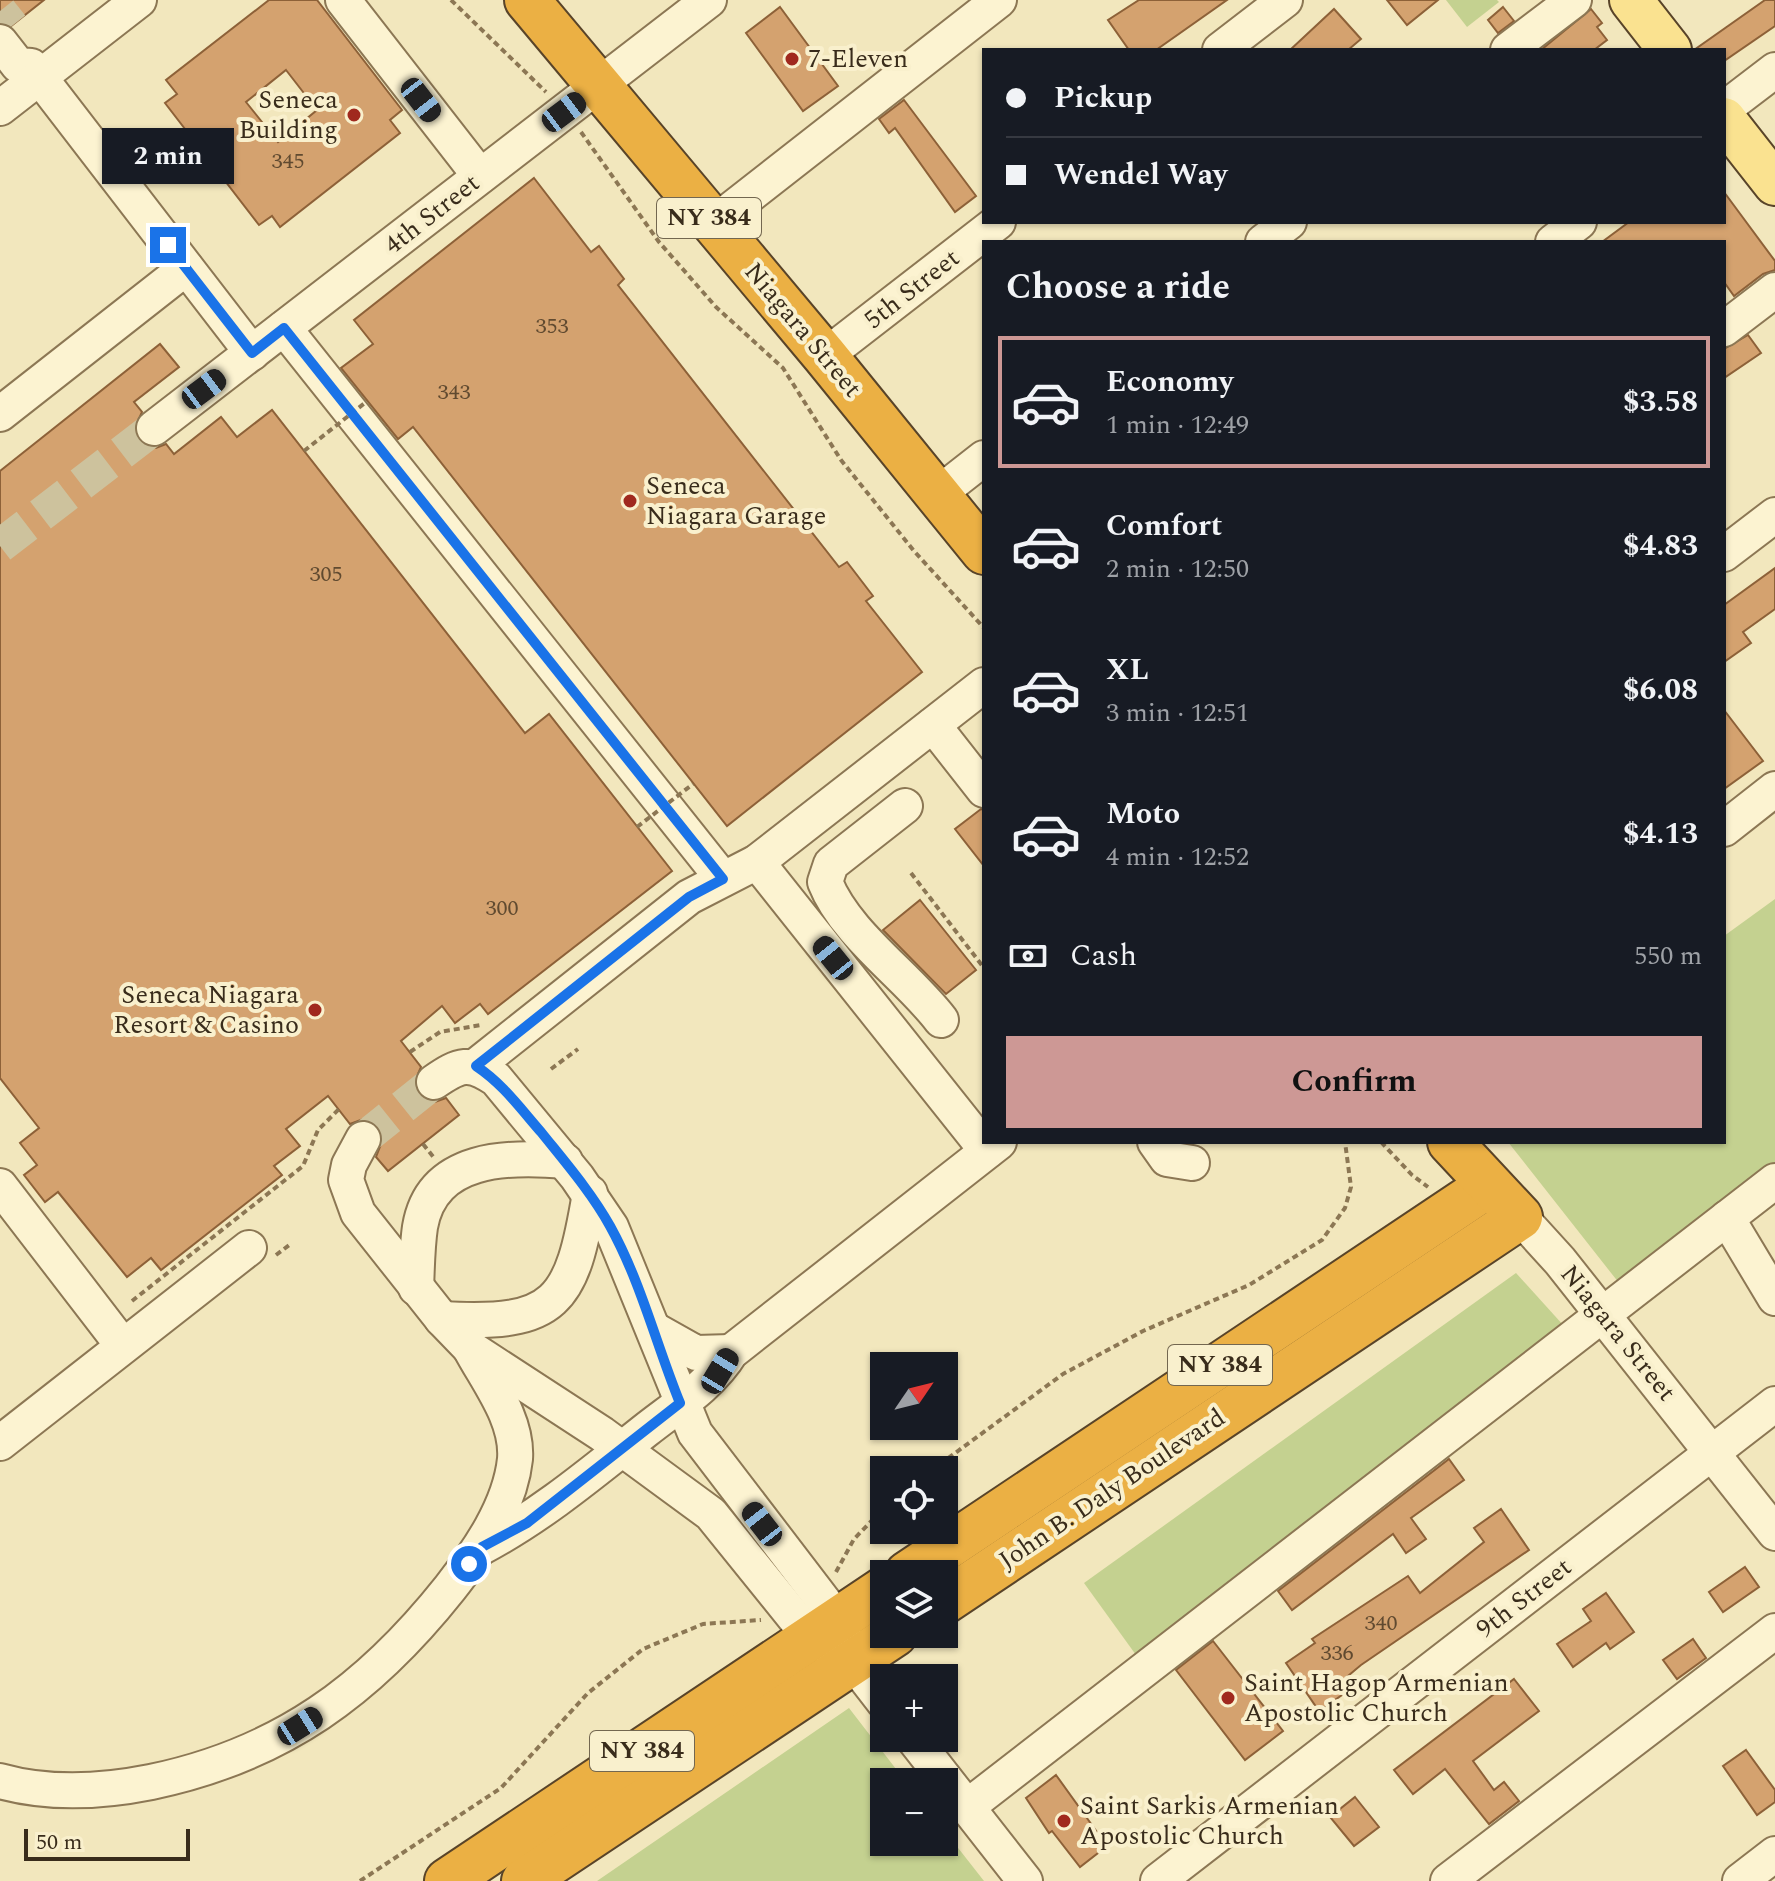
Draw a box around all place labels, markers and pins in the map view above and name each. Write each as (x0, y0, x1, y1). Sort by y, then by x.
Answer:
place label: 7-Eleven (808, 39, 908, 79)
marker: 7-Eleven (783, 50, 801, 68)
place label: Seneca Building (239, 80, 338, 150)
marker: Seneca Building (345, 106, 363, 124)
place label: Seneca Niagara Garage (646, 466, 826, 536)
marker: Seneca Niagara Garage (621, 492, 639, 510)
place label: Seneca Niagara Resort & Casino (113, 975, 299, 1045)
marker: Seneca Niagara Resort & Casino (306, 1001, 324, 1019)
place label: Saint Hagop Armenian Apostolic Church (1244, 1663, 1509, 1733)
marker: Saint Hagop Armenian Apostolic Church (1219, 1689, 1237, 1707)
place label: Saint Sarkis Armenian Apostolic Church (1080, 1786, 1339, 1856)
marker: Saint Sarkis Armenian Apostolic Church (1055, 1812, 1073, 1830)

